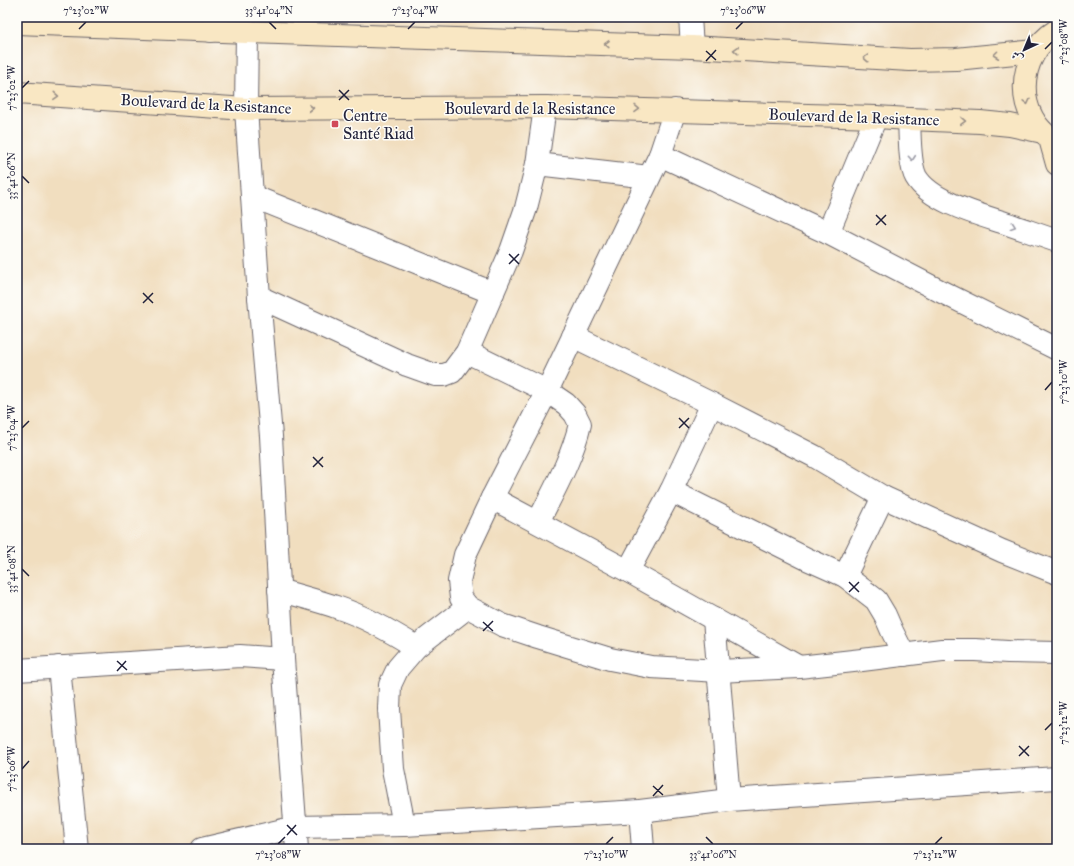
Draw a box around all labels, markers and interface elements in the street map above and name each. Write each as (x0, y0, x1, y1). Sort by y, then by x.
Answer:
text: 7°23'02"W (63, 5, 109, 17)
text: 33°41'04"N (245, 5, 294, 17)
text: 7°23'04"W (392, 5, 438, 17)
text: 7°23'06"W (720, 5, 766, 17)
text: 7°23'08"W (1058, 19, 1070, 65)
north arrow (1004, 30, 1044, 70)
one-way arrow (604, 40, 610, 48)
one-way arrow (733, 45, 739, 54)
text: ش (1009, 48, 1026, 65)
one-way arrow (993, 51, 999, 60)
one-way arrow (863, 53, 869, 62)
text: 7°23'02"W (6, 65, 18, 111)
street label: Boulevard de la Resistance (120, 90, 292, 118)
one-way arrow (53, 92, 59, 101)
one-way arrow (1022, 98, 1030, 105)
street label: Boulevard de la Resistance (444, 99, 616, 118)
one-way arrow (308, 104, 314, 112)
one-way arrow (634, 105, 640, 113)
street label: Boulevard de la Resistance (768, 105, 940, 129)
place label: Centre Santé Riad (343, 106, 414, 143)
one-way arrow (960, 117, 966, 125)
marker: Centre Santé Riad (330, 119, 340, 129)
text: 33°41'06"N (6, 152, 18, 200)
one-way arrow (907, 155, 916, 161)
one-way arrow (1009, 221, 1016, 230)
text: 7°23'10"W (1058, 359, 1070, 404)
text: 7°23'04"W (6, 405, 18, 451)
text: 33°41'08"N (6, 545, 18, 593)
text: 7°23'12"W (1058, 701, 1070, 745)
text: 7°23'06"W (6, 746, 18, 792)
text: 7°23'08"W (255, 849, 301, 861)
text: 7°23'10"W (584, 849, 629, 861)
text: 33°41'06"N (689, 849, 737, 861)
text: 7°23'12"W (913, 849, 957, 861)

